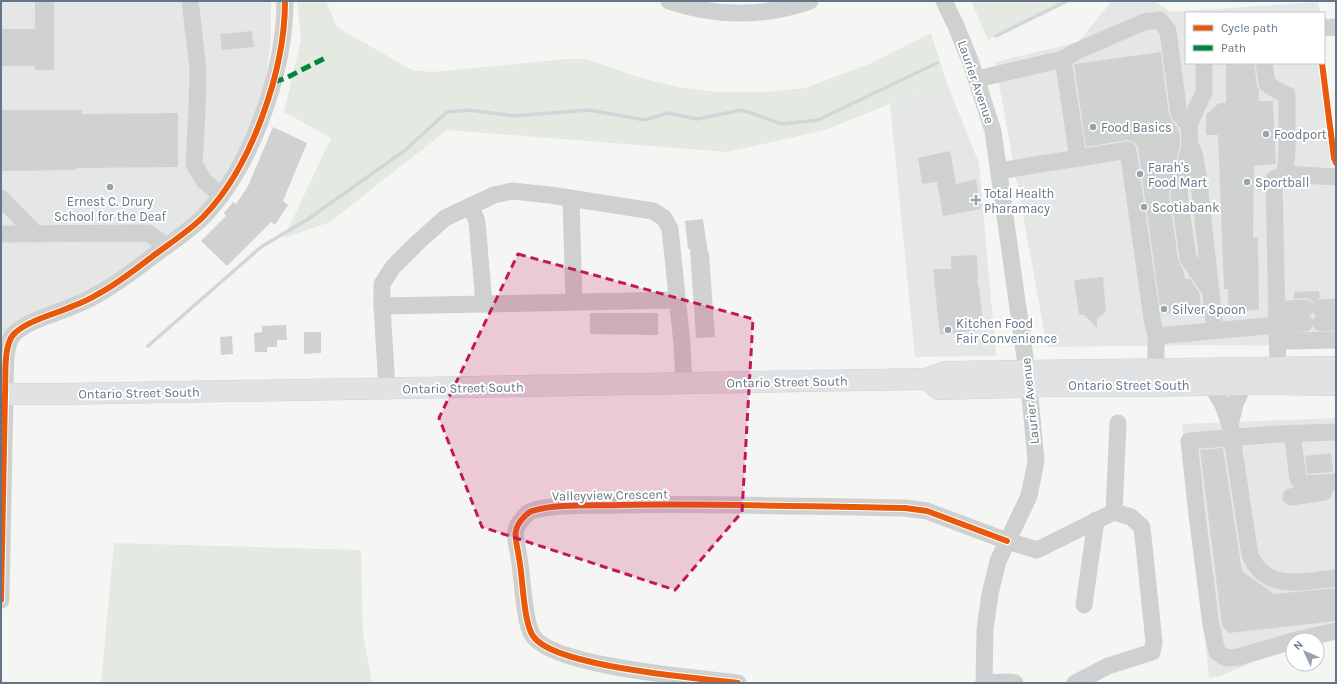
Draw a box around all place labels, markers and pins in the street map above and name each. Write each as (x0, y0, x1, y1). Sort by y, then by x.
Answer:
place label: Food Basics (1101, 120, 1172, 135)
marker: Food Basics (1088, 122, 1098, 132)
place label: Foodport (1274, 127, 1327, 142)
marker: Foodport (1261, 129, 1271, 139)
place label: Farah's Food Mart (1148, 160, 1207, 190)
marker: Farah's Food Mart (1135, 169, 1145, 179)
place label: Sportball (1255, 175, 1309, 190)
marker: Sportball (1242, 177, 1252, 187)
marker: Ernest C. Drury School for the Deaf (105, 182, 115, 192)
place label: Total Health Pharamacy (984, 186, 1054, 216)
place label: Ernest C. Drury School for the Deaf (54, 194, 167, 224)
marker: Total Health Pharamacy (971, 195, 981, 205)
place label: Scotiabank (1152, 200, 1220, 215)
marker: Scotiabank (1139, 202, 1149, 212)
place label: Silver Spoon (1172, 302, 1246, 317)
marker: Silver Spoon (1159, 304, 1169, 314)
place label: Kitchen Food Fair Convenience (956, 316, 1057, 346)
marker: Kitchen Food Fair Convenience (943, 325, 953, 335)

